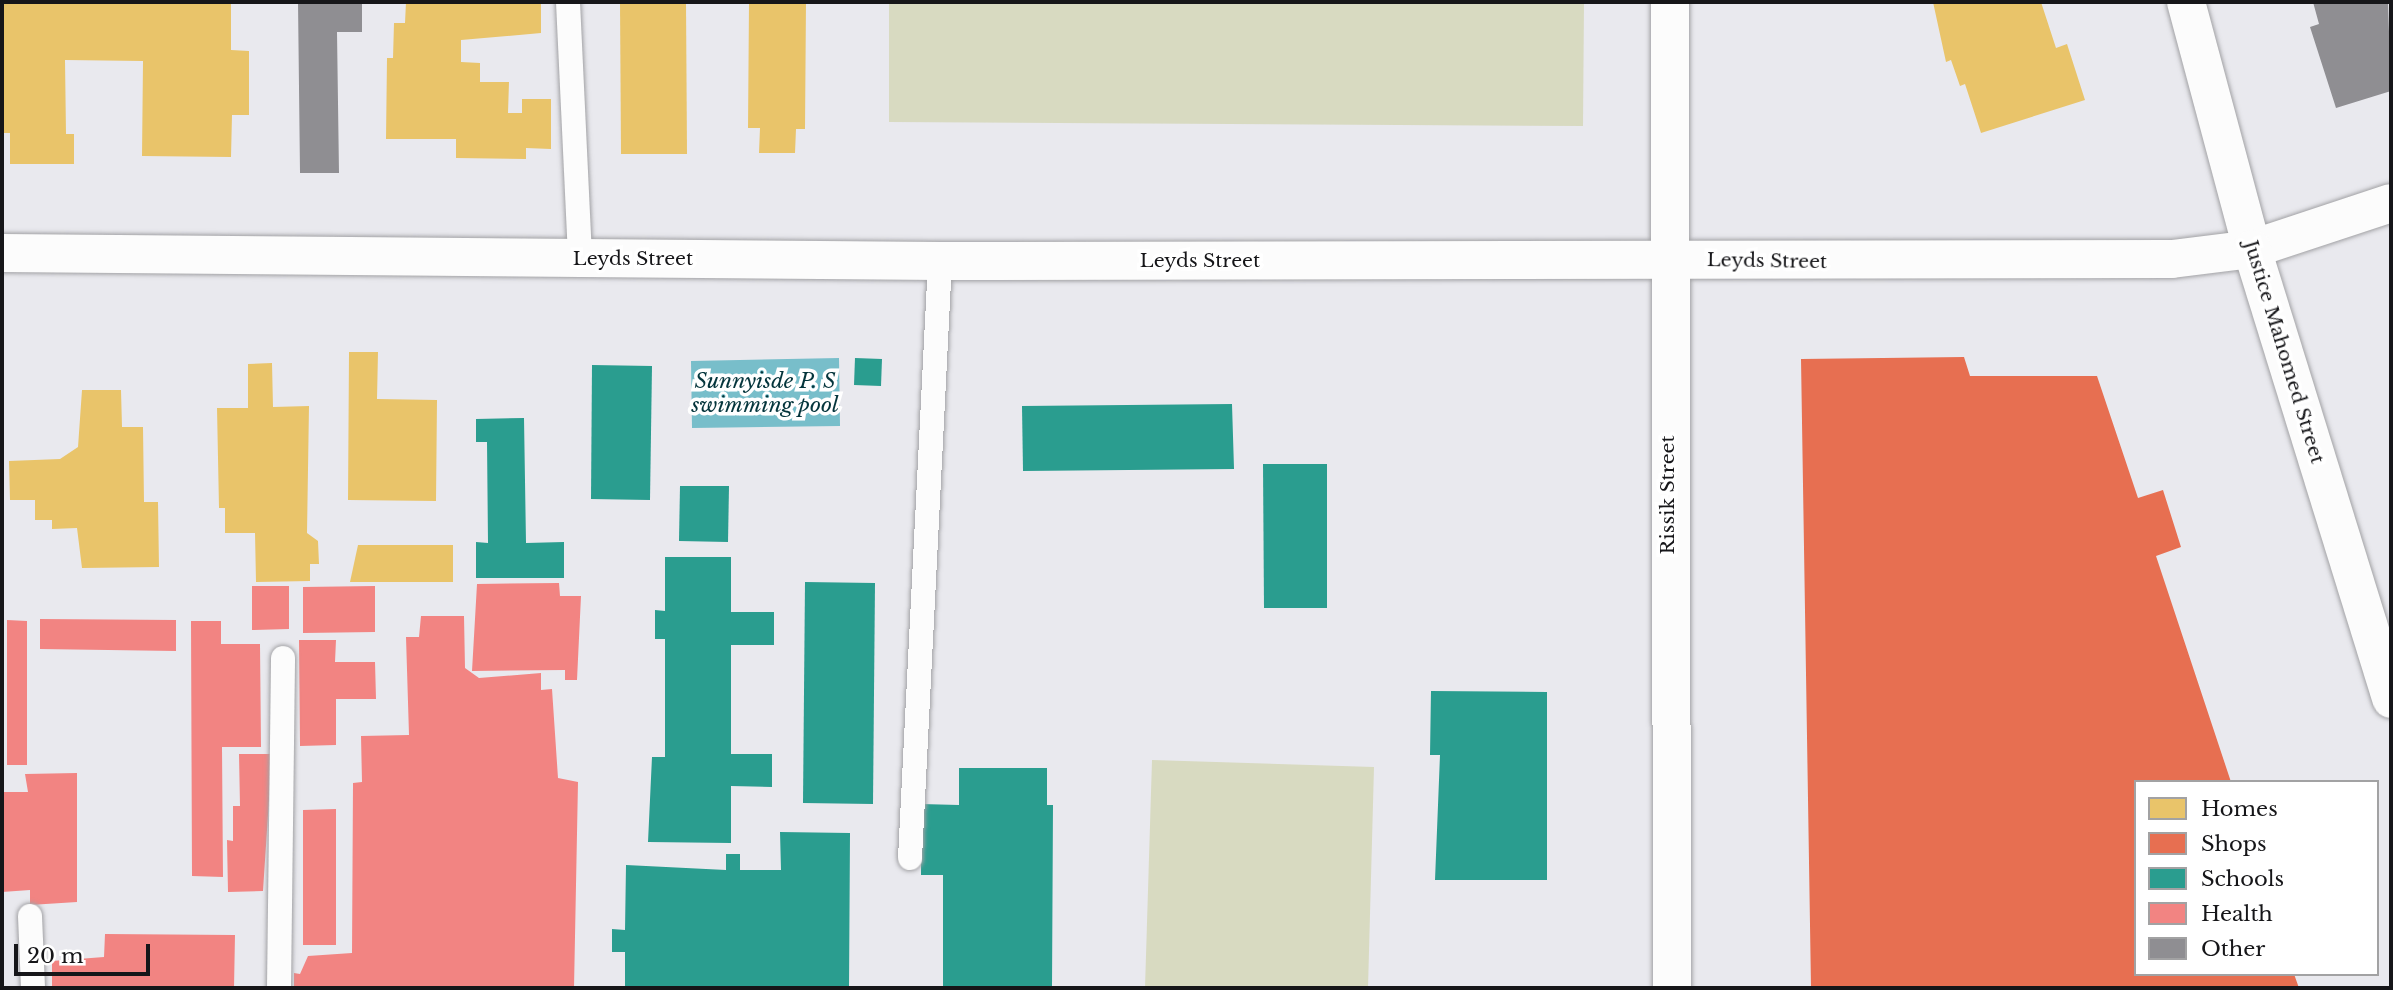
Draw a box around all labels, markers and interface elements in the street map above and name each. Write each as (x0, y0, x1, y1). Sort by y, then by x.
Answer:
street label: Justice Mahomed Street (2239, 238, 2329, 466)
street label: Leyds Street (573, 248, 693, 270)
street label: Leyds Street (1707, 249, 1827, 273)
street label: Leyds Street (1140, 250, 1260, 272)
water label: Sunnyisde P. S swimming pool (691, 368, 839, 418)
street label: Rissik Street (1657, 435, 1679, 555)
legend (2134, 780, 2379, 976)
text: Homes (2201, 796, 2278, 822)
text: Shops (2201, 831, 2267, 857)
text: Schools (2201, 866, 2284, 892)
text: Health (2201, 901, 2273, 927)
scale bar (18, 930, 154, 974)
text: Other (2201, 936, 2265, 962)
text: 20 m (27, 943, 84, 969)

